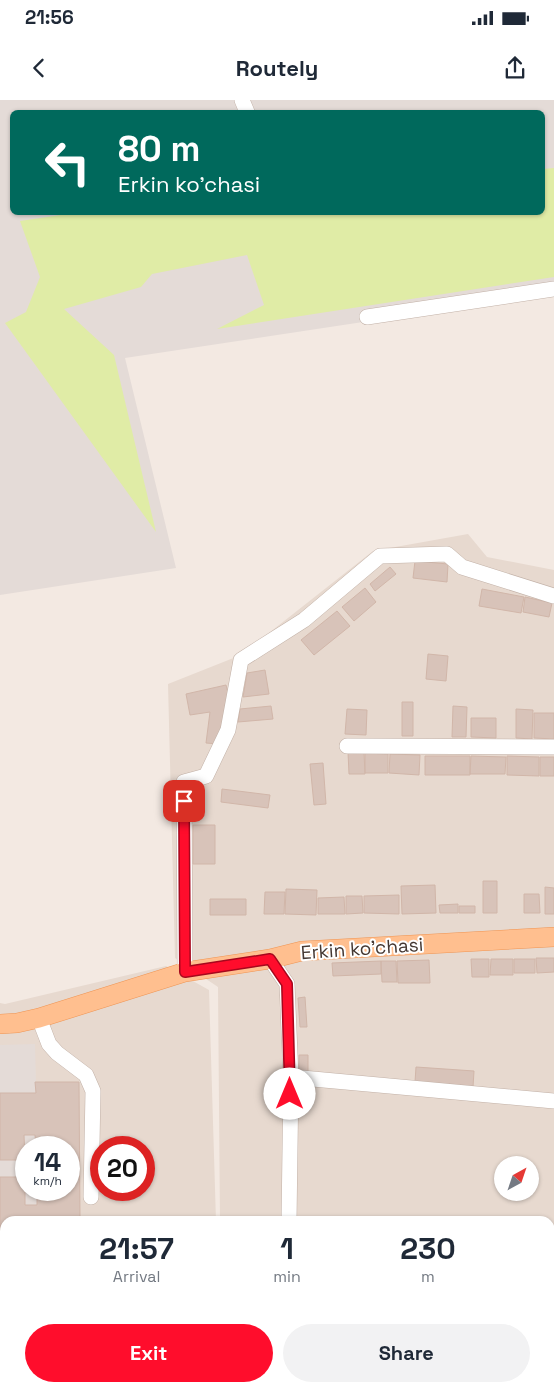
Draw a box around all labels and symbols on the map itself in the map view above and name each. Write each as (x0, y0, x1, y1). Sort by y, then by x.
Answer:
pin (163, 780, 205, 822)
street label: Erkin ko'chasi (300, 932, 424, 965)
position arrow (263, 1067, 315, 1119)
speed limit sign: 20 (90, 1136, 155, 1201)
north arrow (494, 1156, 539, 1201)

